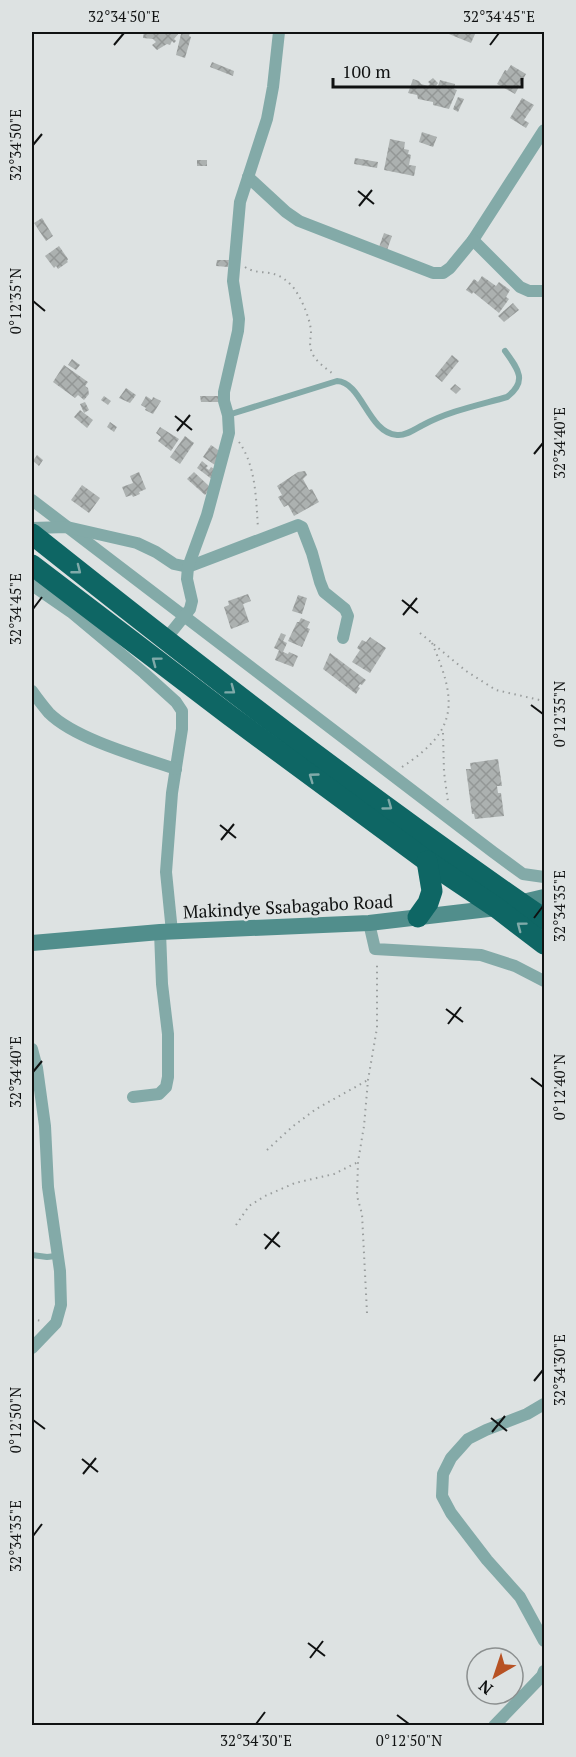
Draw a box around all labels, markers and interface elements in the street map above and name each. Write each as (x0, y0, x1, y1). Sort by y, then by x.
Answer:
text: 32°34'50"E (88, 6, 160, 26)
text: 32°34'45"E (463, 6, 535, 26)
scale bar (333, 51, 522, 89)
text: 100 m (342, 59, 391, 83)
text: 32°34'50"E (5, 109, 25, 181)
text: 0°12'35"N (5, 268, 25, 334)
text: 32°34'40"E (549, 407, 569, 479)
one-way arrow (71, 563, 82, 574)
text: 32°34'45"E (5, 573, 25, 645)
one-way arrow (152, 657, 163, 668)
text: 0°12'35"N (549, 681, 569, 747)
one-way arrow (225, 682, 236, 693)
one-way arrow (308, 773, 319, 784)
one-way arrow (381, 799, 392, 810)
text: 32°34'35"E (549, 870, 569, 942)
street label: Makindye Ssabagabo Road (182, 889, 394, 923)
one-way arrow (517, 922, 528, 933)
text: 32°34'40"E (5, 1036, 25, 1108)
text: 0°12'40"N (549, 1054, 569, 1120)
text: 32°34'30"E (549, 1334, 569, 1406)
text: 0°12'50"N (5, 1387, 25, 1453)
text: 32°34'35"E (5, 1500, 25, 1572)
north arrow (465, 1646, 525, 1706)
text: N (474, 1675, 497, 1700)
text: 32°34'30"E (220, 1730, 292, 1750)
text: 0°12'50"N (376, 1730, 442, 1750)

